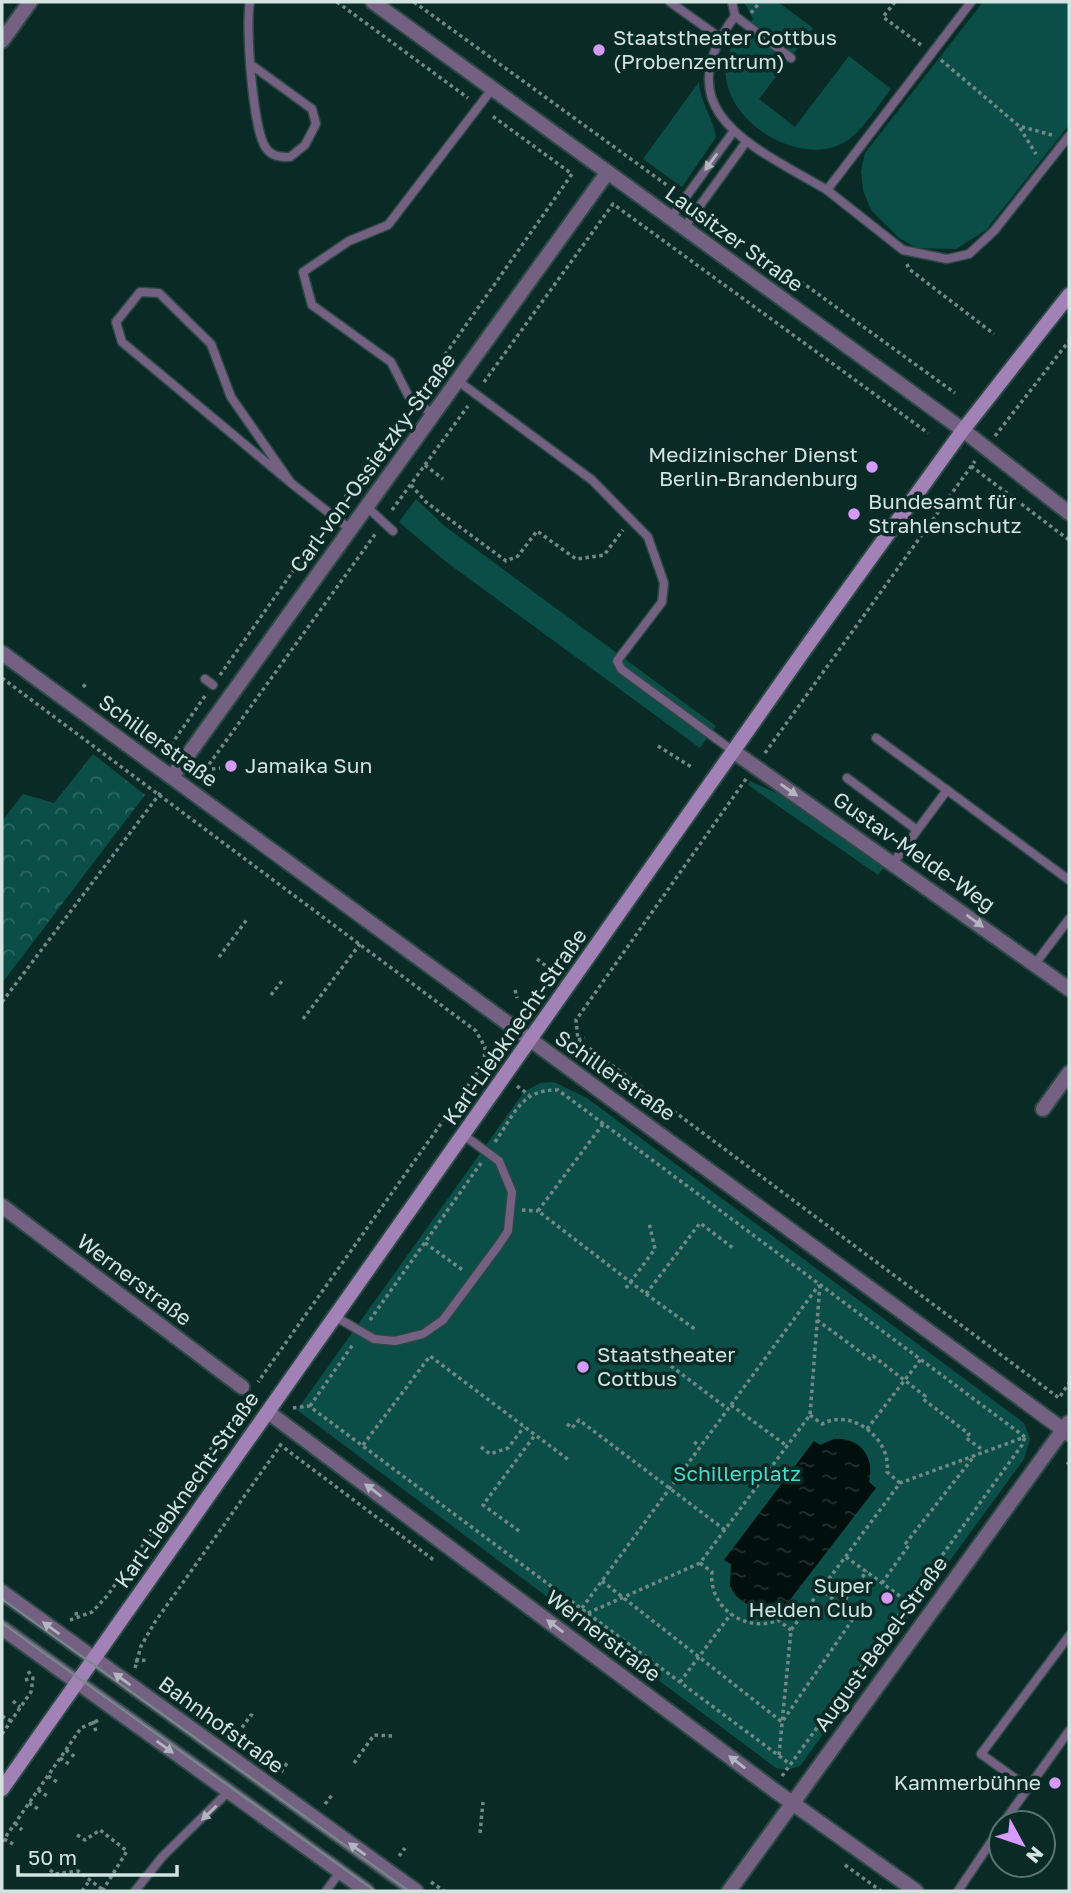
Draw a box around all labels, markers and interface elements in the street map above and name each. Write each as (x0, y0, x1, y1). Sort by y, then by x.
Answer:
place label: Staatstheater Cottbus (Probenzentrum) (613, 24, 837, 74)
marker: Staatstheater Cottbus (Probenzentrum) (591, 42, 607, 58)
one-way arrow (704, 153, 718, 171)
street label: Lausitzer Straße (660, 179, 809, 297)
street label: Carl-von-Ossietzky-Straße (284, 348, 461, 577)
place label: Medizinischer Dienst Berlin-Brandenburg (648, 441, 858, 491)
marker: Medizinischer Dienst Berlin-Brandenburg (864, 459, 880, 475)
place label: Bundesamt für Strahlenschutz (868, 488, 1022, 538)
marker: Bundesamt für Strahlenschutz (846, 506, 862, 522)
street label: Schillerstraße (94, 688, 223, 792)
place label: Jamaika Sun (245, 752, 372, 778)
marker: Jamaika Sun (223, 758, 239, 774)
one-way arrow (780, 783, 798, 797)
street label: Gustav-Melde-Weg (828, 785, 1001, 917)
one-way arrow (966, 914, 984, 928)
street label: Karl-Liebknecht-Straße (437, 923, 592, 1130)
street label: Schillerstraße (550, 1024, 681, 1126)
street label: Wernerstraße (72, 1228, 197, 1331)
place label: Staatstheater Cottbus (597, 1341, 735, 1391)
marker: Staatstheater Cottbus (575, 1359, 591, 1375)
street label: Karl-Liebknecht-Straße (109, 1386, 264, 1593)
park label: Schillerplatz (673, 1460, 801, 1486)
one-way arrow (364, 1484, 382, 1498)
street label: August-Bebel-Straße (808, 1551, 952, 1736)
place label: Super Helden Club (748, 1572, 873, 1622)
street label: Wernerstraße (541, 1584, 666, 1687)
marker: Super Helden Club (879, 1590, 895, 1606)
one-way arrow (42, 1620, 60, 1635)
one-way arrow (546, 1620, 564, 1634)
street label: Bahnhofstraße (154, 1670, 289, 1778)
one-way arrow (113, 1673, 131, 1687)
one-way arrow (156, 1740, 175, 1754)
one-way arrow (729, 1755, 747, 1770)
place label: Kammerbühne (894, 1769, 1041, 1795)
marker: Kammerbühne (1047, 1775, 1063, 1791)
one-way arrow (201, 1805, 218, 1821)
north arrow (987, 1809, 1057, 1879)
scale bar (18, 1834, 177, 1878)
one-way arrow (348, 1842, 366, 1856)
text: N (1022, 1842, 1049, 1868)
text: 50 m (28, 1844, 77, 1870)

